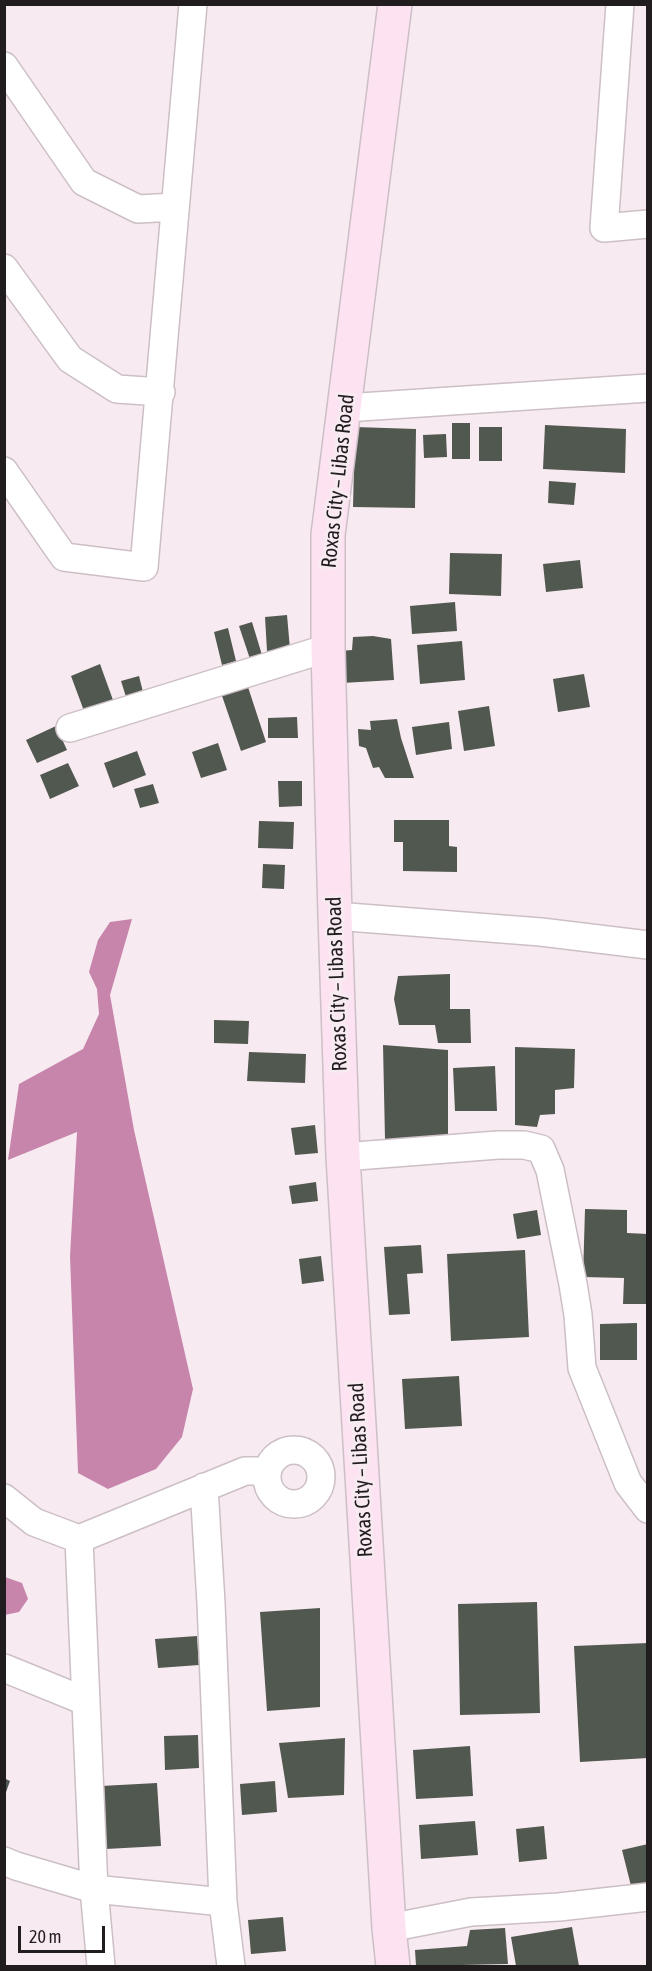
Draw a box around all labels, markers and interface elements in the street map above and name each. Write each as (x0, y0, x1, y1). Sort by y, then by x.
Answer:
street label: Roxas City – Libas Road (316, 393, 360, 569)
street label: Roxas City – Libas Road (321, 896, 353, 1072)
street label: Roxas City – Libas Road (344, 1382, 378, 1558)
scale bar (21, 1914, 108, 1952)
text: 20 m (29, 1926, 61, 1947)

